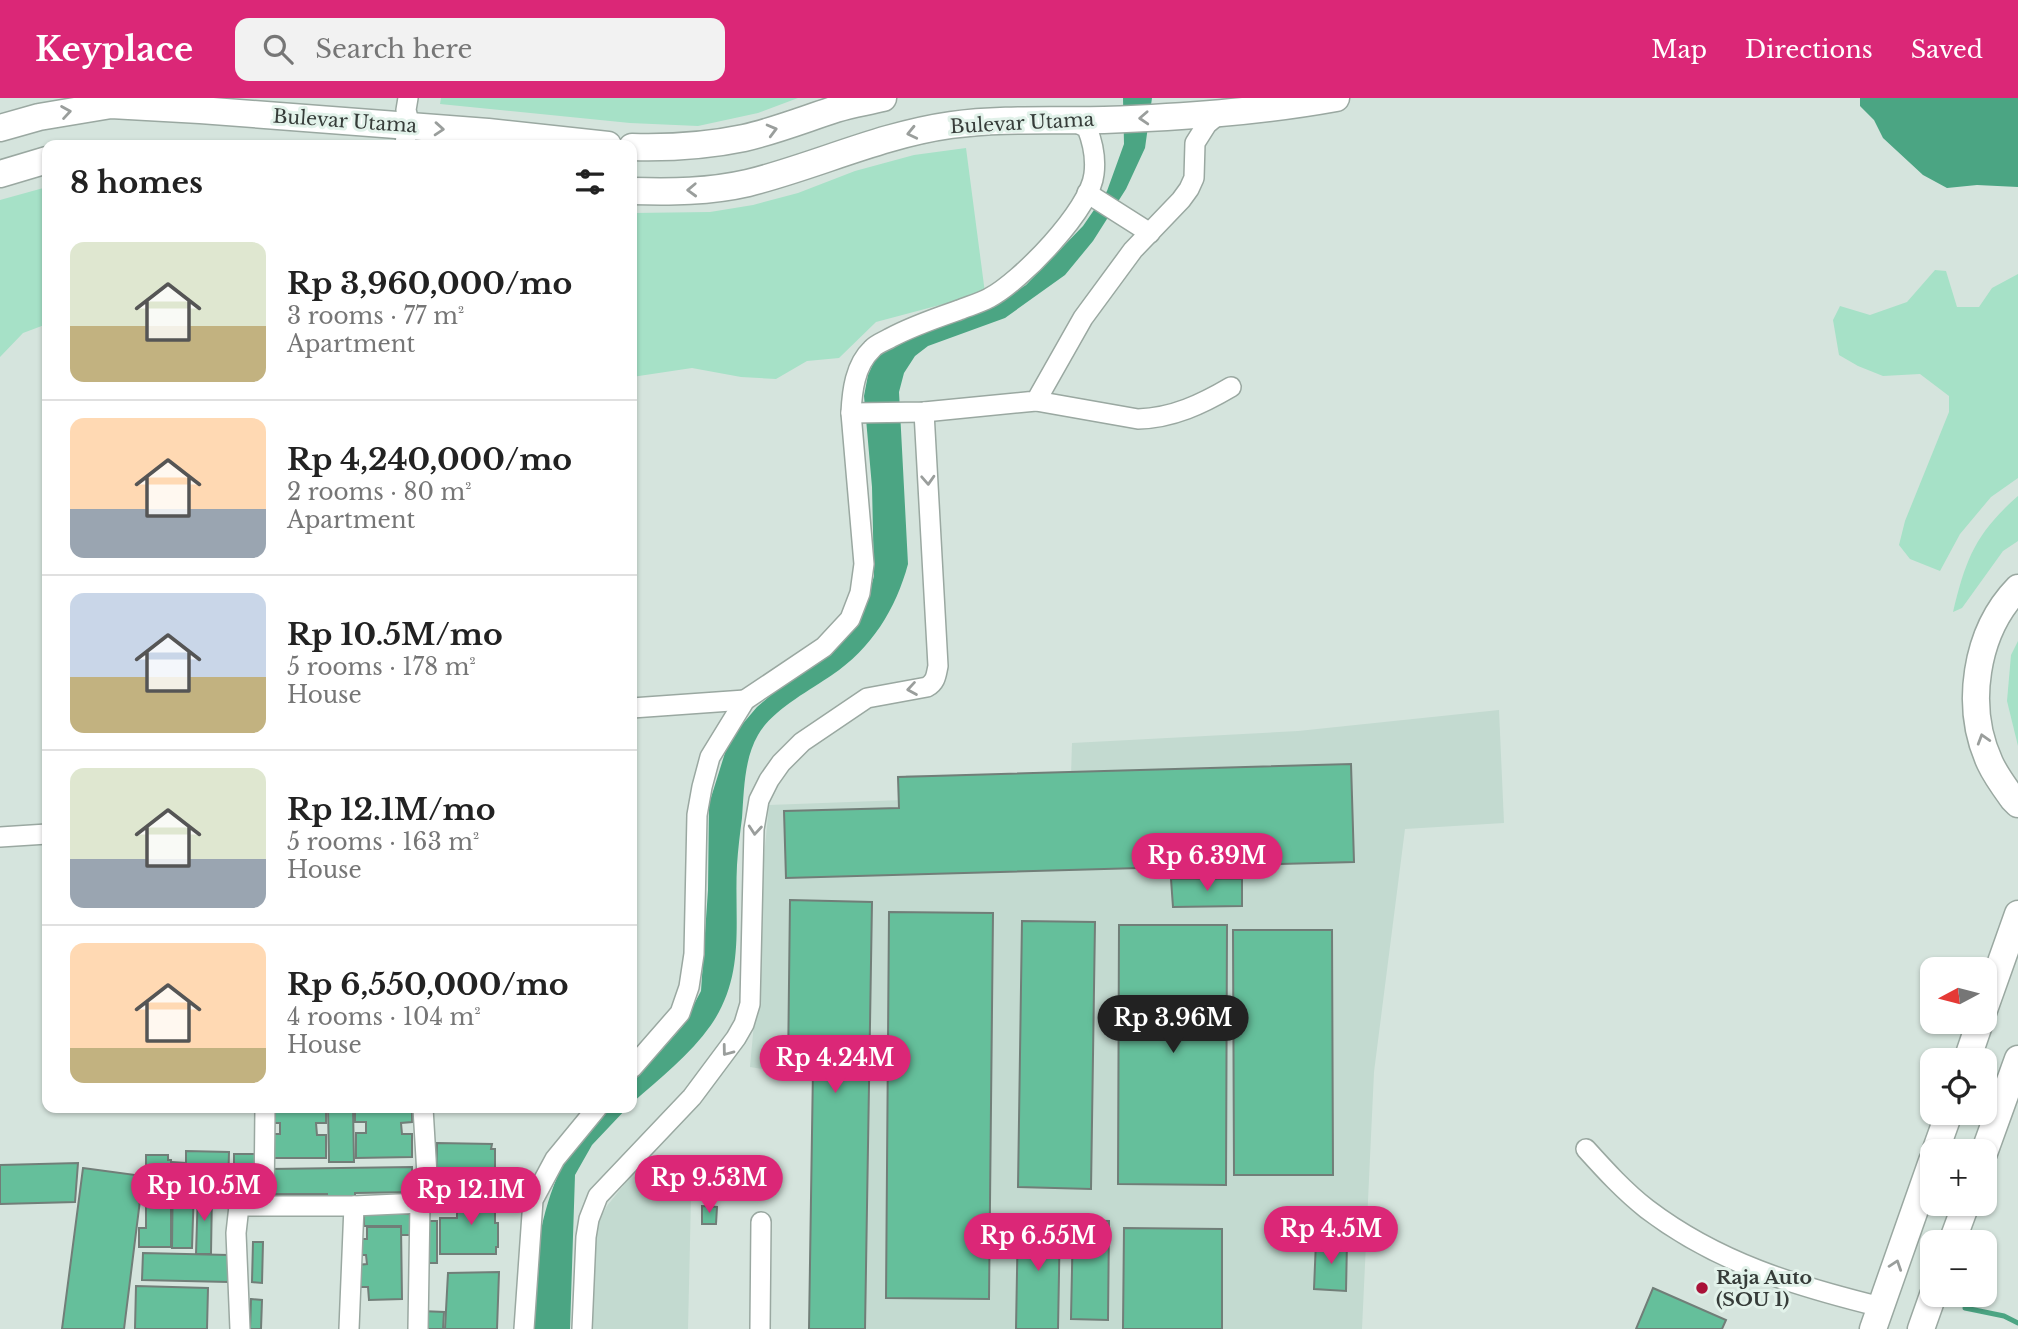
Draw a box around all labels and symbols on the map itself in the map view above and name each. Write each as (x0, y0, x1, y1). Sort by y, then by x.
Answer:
street label: Bulevar Utama (272, 104, 418, 138)
one-way arrow (60, 105, 72, 120)
street label: Bulevar Utama (949, 108, 1095, 138)
one-way arrow (1139, 110, 1150, 125)
one-way arrow (434, 121, 445, 136)
one-way arrow (766, 124, 778, 139)
one-way arrow (906, 125, 918, 139)
one-way arrow (687, 183, 698, 198)
one-way arrow (920, 474, 935, 485)
one-way arrow (906, 681, 918, 696)
one-way arrow (1976, 733, 1991, 745)
one-way arrow (748, 825, 763, 836)
pin: Rp 6.39M (1135, 834, 1279, 893)
north arrow (1920, 957, 1997, 1034)
pin: Rp 3.96M (1101, 996, 1245, 1055)
pin: Rp 4.24M (763, 1035, 907, 1095)
one-way arrow (722, 1043, 735, 1056)
pin: Rp 9.53M (637, 1156, 781, 1215)
pin: Rp 10.5M (132, 1164, 276, 1223)
pin: Rp 12.1M (399, 1168, 543, 1227)
pin: Rp 4.5M (1266, 1206, 1396, 1266)
pin: Rp 6.55M (966, 1214, 1110, 1273)
one-way arrow (1888, 1259, 1902, 1271)
place label: Raja Auto (SOU 1) (1716, 1266, 1812, 1311)
marker: Raja Auto (SOU 1) (1694, 1280, 1710, 1296)

